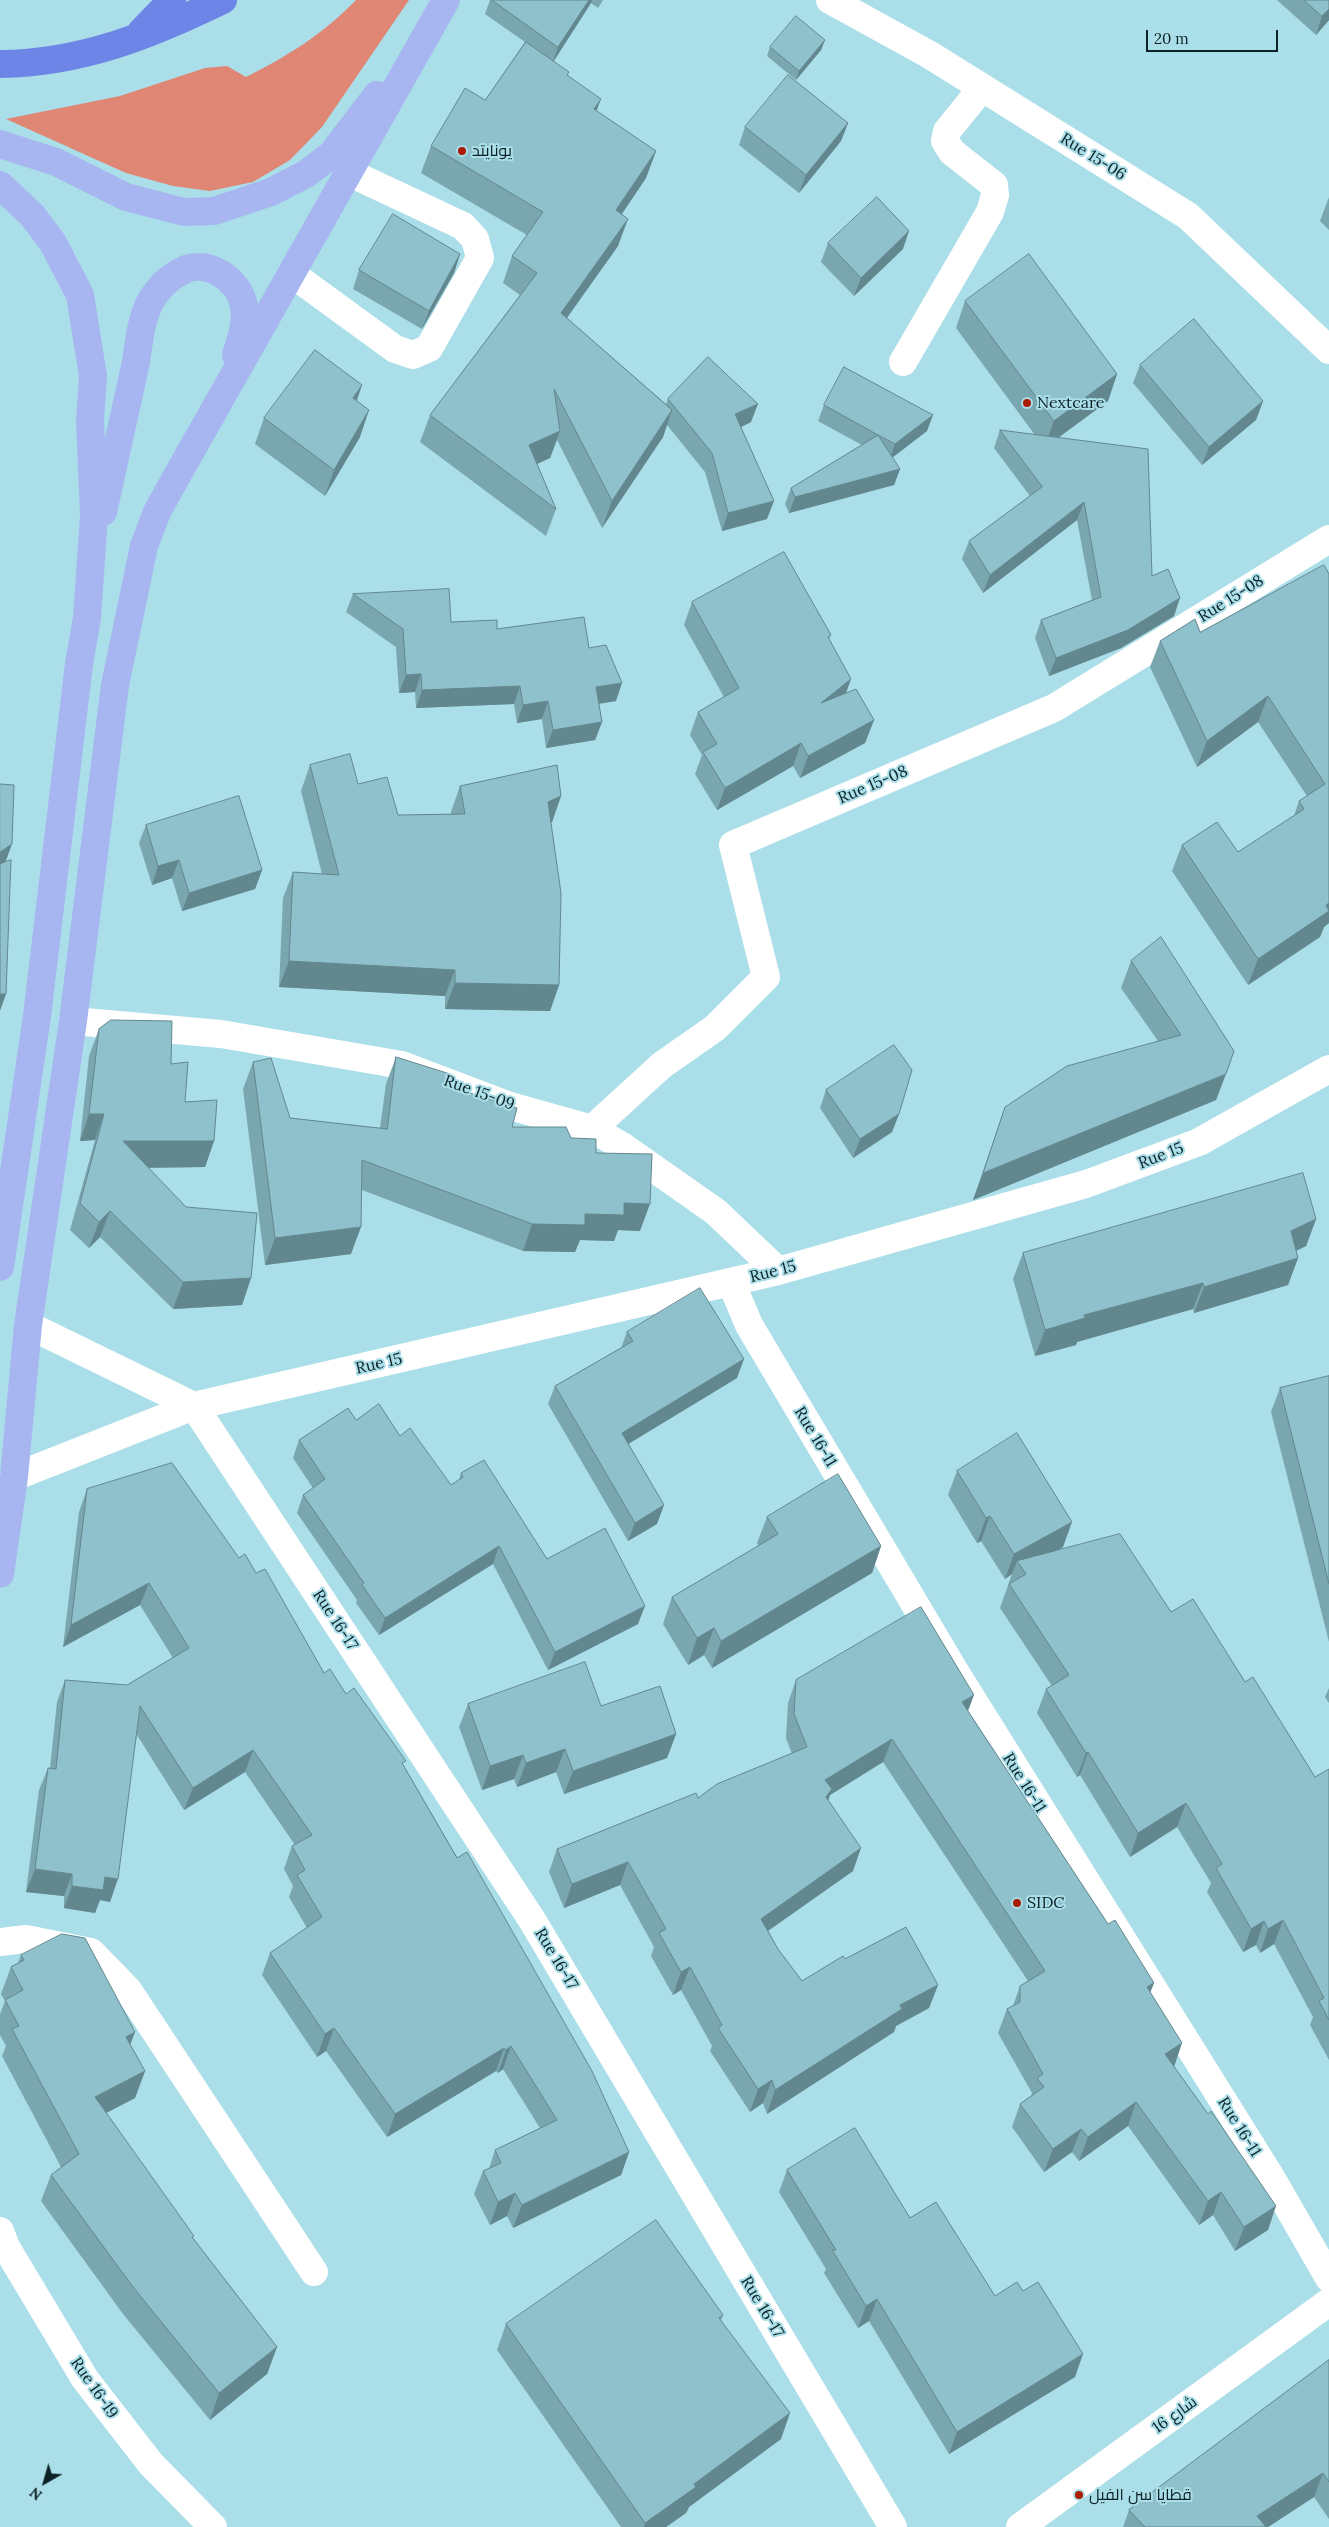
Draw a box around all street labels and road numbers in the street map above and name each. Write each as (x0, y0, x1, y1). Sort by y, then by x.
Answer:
street label: Rue 15-06 (1057, 129, 1129, 185)
street label: Rue 15-08 (1195, 571, 1267, 627)
street label: Rue 15-08 (835, 762, 911, 808)
street label: Rue 15-09 (441, 1071, 517, 1115)
street label: Rue 15 (1136, 1139, 1186, 1173)
street label: Rue 15 (748, 1257, 798, 1287)
street label: Rue 15 (354, 1349, 404, 1379)
street label: Rue 16-11 (790, 1404, 840, 1470)
street label: Rue 16-17 (308, 1586, 362, 1654)
street label: Rue 16-11 (998, 1750, 1050, 1816)
street label: Rue 16-17 (530, 1925, 582, 1993)
street label: Rue 16-11 (1213, 2094, 1265, 2160)
street label: Rue 16-17 (736, 2273, 788, 2341)
street label: Rue 16-19 (66, 2354, 122, 2422)
street label: شارع 16 (1149, 2392, 1201, 2438)

